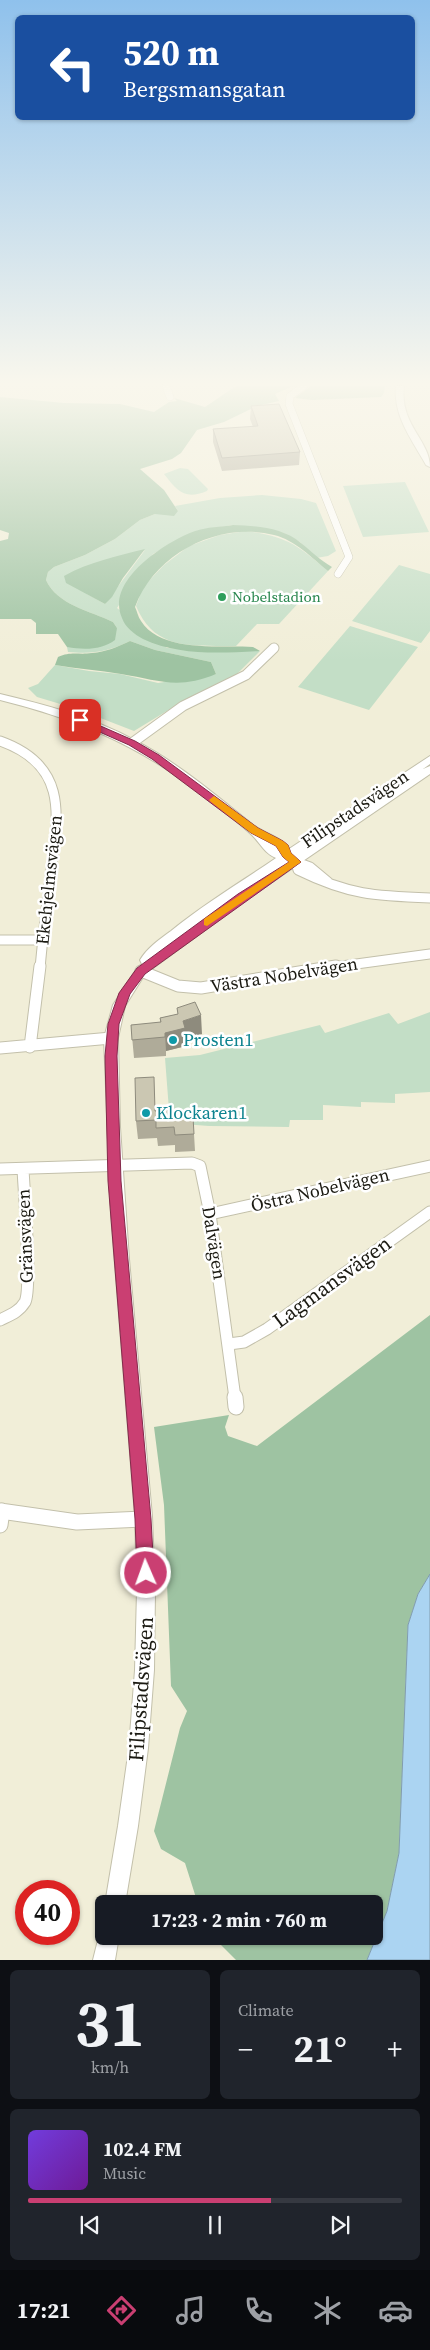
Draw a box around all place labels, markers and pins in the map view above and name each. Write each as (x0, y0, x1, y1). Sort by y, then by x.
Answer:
place label: Nobelstadion (232, 586, 321, 607)
marker: Nobelstadion (216, 591, 228, 603)
pin (59, 699, 101, 741)
place label: Prosten1 (183, 1027, 254, 1052)
marker: Prosten1 (167, 1034, 179, 1046)
place label: Klockaren1 (156, 1100, 247, 1125)
marker: Klockaren1 (140, 1107, 152, 1119)

